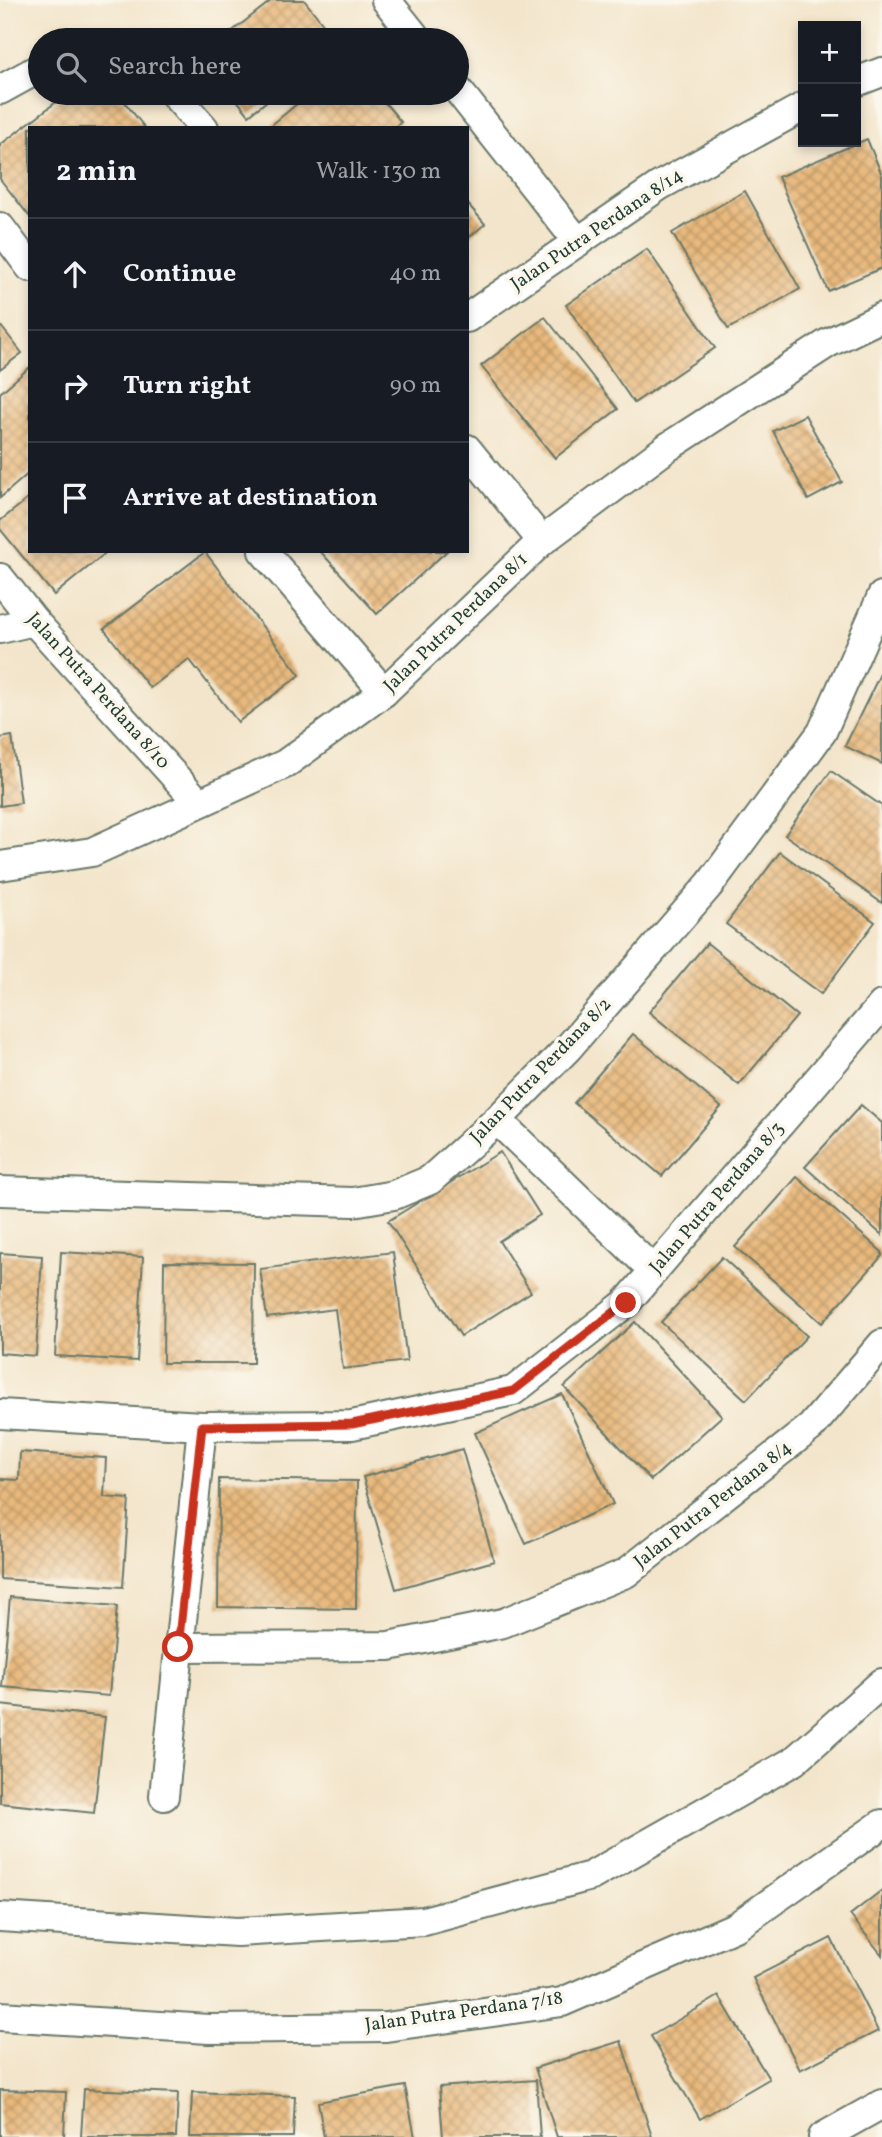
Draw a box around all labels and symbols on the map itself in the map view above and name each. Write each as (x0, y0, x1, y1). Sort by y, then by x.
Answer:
street label: Jalan Putra Perdana 8/14 (506, 163, 688, 297)
street label: Jalan Putra Perdana 8/1 (378, 547, 534, 699)
street label: Jalan Putra Perdana 8/10 (20, 607, 176, 775)
street label: Jalan Putra Perdana 8/2 (464, 992, 618, 1150)
street label: Jalan Putra Perdana 8/3 (644, 1116, 790, 1280)
route end (610, 1287, 641, 1318)
street label: Jalan Putra Perdana 8/4 (629, 1435, 797, 1575)
route start (162, 1631, 193, 1662)
street label: Jalan Putra Perdana 7/18 (363, 1985, 565, 2039)

